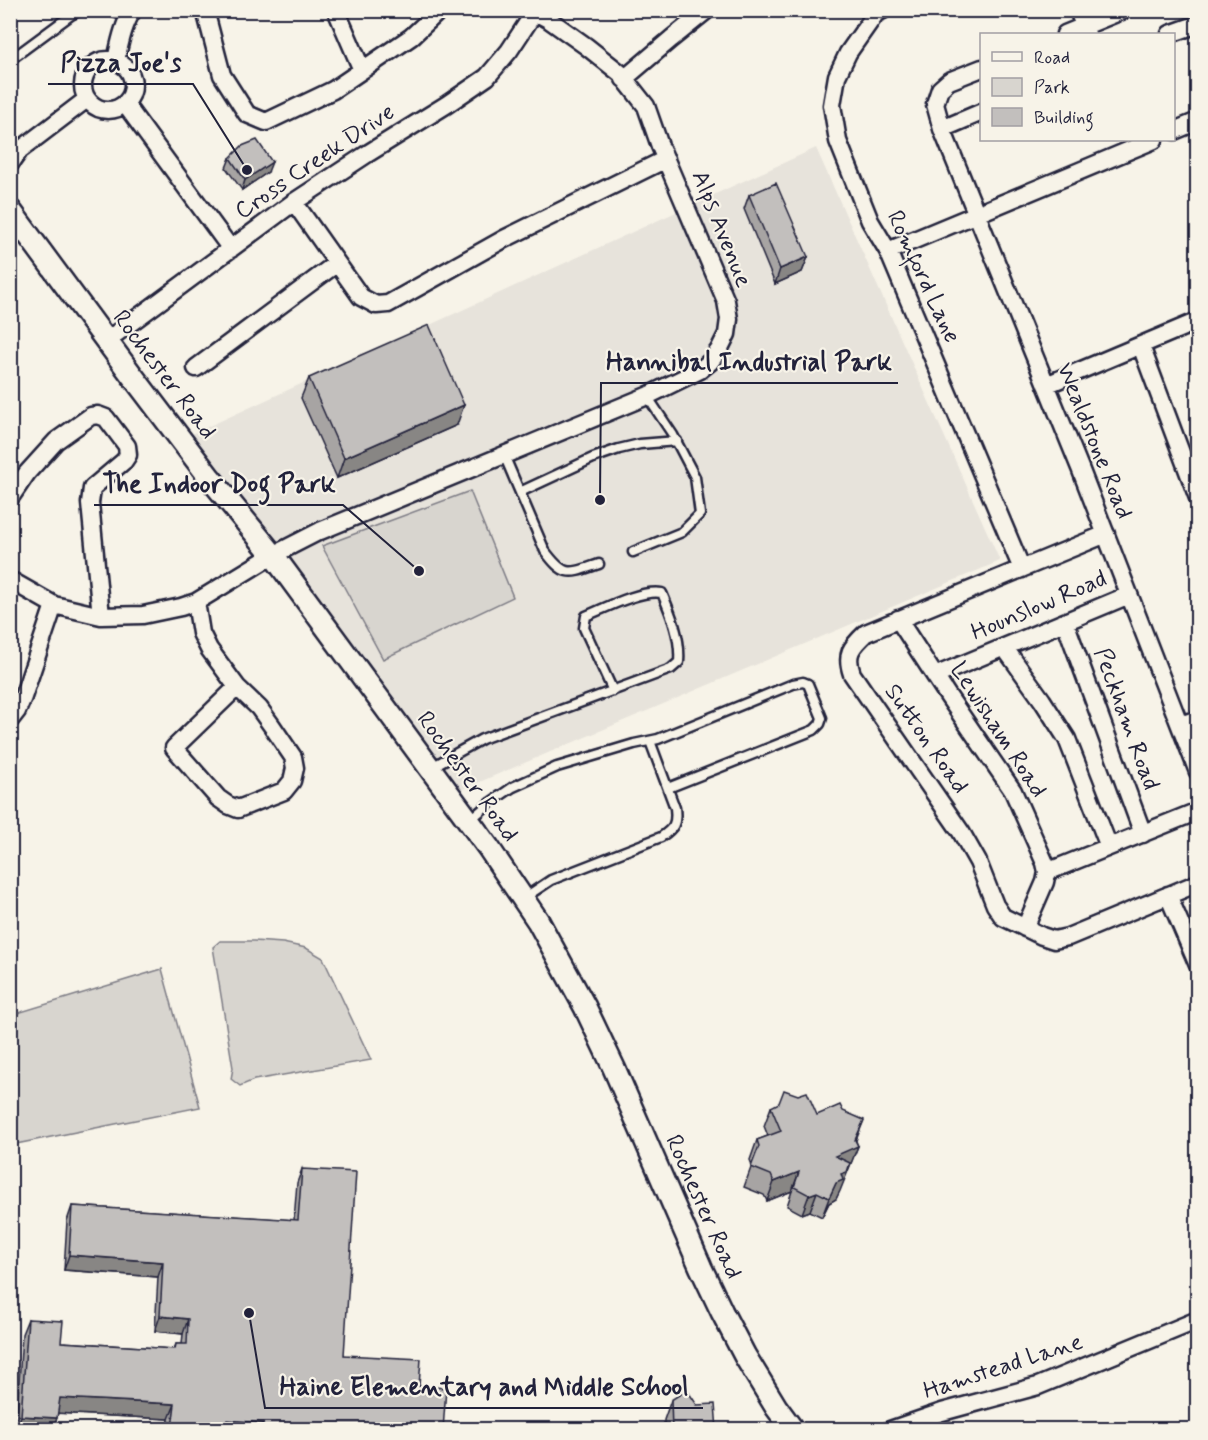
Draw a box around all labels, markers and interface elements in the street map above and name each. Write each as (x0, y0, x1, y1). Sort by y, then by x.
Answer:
legend (980, 33, 1175, 141)
callout: Pizza Joe's (48, 40, 193, 84)
text: Road (1034, 46, 1070, 70)
text: Pizza Joe's (61, 47, 182, 81)
text: Park (1034, 76, 1070, 100)
street label: Cross Creek Drive (229, 97, 401, 227)
text: Building (1034, 106, 1094, 132)
street label: Alps Avenue (684, 166, 759, 292)
street label: Romford Lane (877, 206, 967, 349)
street label: Rochester Road (105, 304, 223, 446)
callout: Hannibal Industrial Park (601, 339, 898, 383)
text: Hannibal Industrial Park (606, 346, 892, 380)
street label: Wealdstone Road (1049, 358, 1139, 524)
callout: The Indoor Dog Park (94, 461, 343, 505)
text: The Indoor Dog Park (102, 468, 336, 505)
street label: Hounslow Road (966, 563, 1112, 649)
street label: Peckham Road (1086, 644, 1166, 794)
street label: Lewisham Road (943, 656, 1053, 804)
street label: Sutton Road (877, 678, 975, 800)
street label: Rochester Road (409, 705, 525, 849)
street label: Rochester Road (657, 1130, 749, 1284)
street label: Hamstead Lane (919, 1327, 1087, 1407)
callout: Haine Elementary and Middle School (265, 1364, 703, 1408)
text: Haine Elementary and Middle School (280, 1371, 688, 1405)

